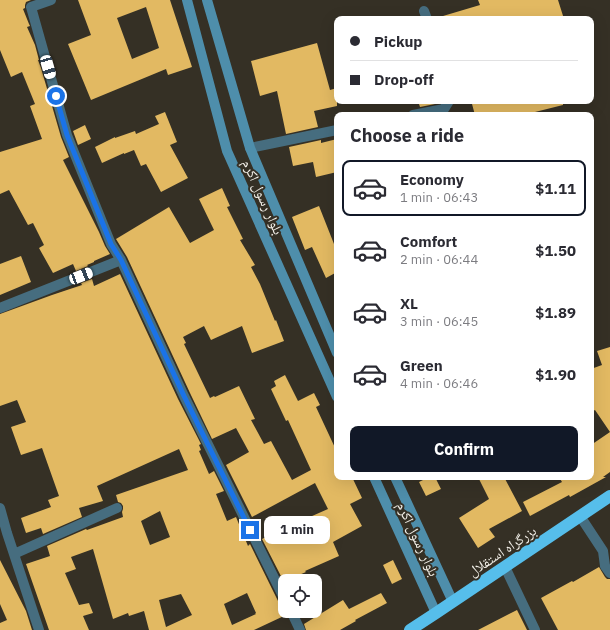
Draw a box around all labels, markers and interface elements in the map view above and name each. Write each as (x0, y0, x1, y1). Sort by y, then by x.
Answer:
text: Pickup (374, 32, 422, 51)
car (39, 54, 57, 80)
text: Drop-off (374, 70, 434, 89)
route start (47, 87, 65, 105)
text: Choose a ride (350, 124, 464, 147)
street label: بلوار رسول اکرم (238, 157, 288, 238)
icon: car (352, 170, 388, 206)
text: Economy (400, 170, 464, 189)
text: $1.11 (535, 179, 576, 198)
text: 1 min · 06:43 (400, 189, 478, 206)
icon: car (352, 232, 388, 268)
text: Comfort (400, 232, 457, 251)
text: $1.50 (535, 241, 576, 260)
text: 2 min · 06:44 (400, 251, 478, 268)
car (68, 266, 94, 286)
icon: car (352, 294, 388, 330)
text: XL (400, 294, 418, 313)
text: $1.89 (535, 303, 576, 322)
text: 3 min · 06:45 (400, 313, 478, 330)
icon: car (352, 356, 388, 392)
text: Green (400, 356, 443, 375)
text: $1.90 (535, 365, 576, 384)
text: 4 min · 06:46 (400, 375, 478, 392)
button: Confirm (350, 426, 578, 472)
street label: بلوار رسول اکرم (392, 499, 443, 580)
callout: 1 min (264, 516, 330, 544)
route end (241, 521, 259, 539)
text: 1 min (280, 521, 314, 538)
street label: بزرگراه استقلال (464, 521, 540, 580)
map controls (278, 574, 322, 618)
button: locate (278, 574, 322, 618)

